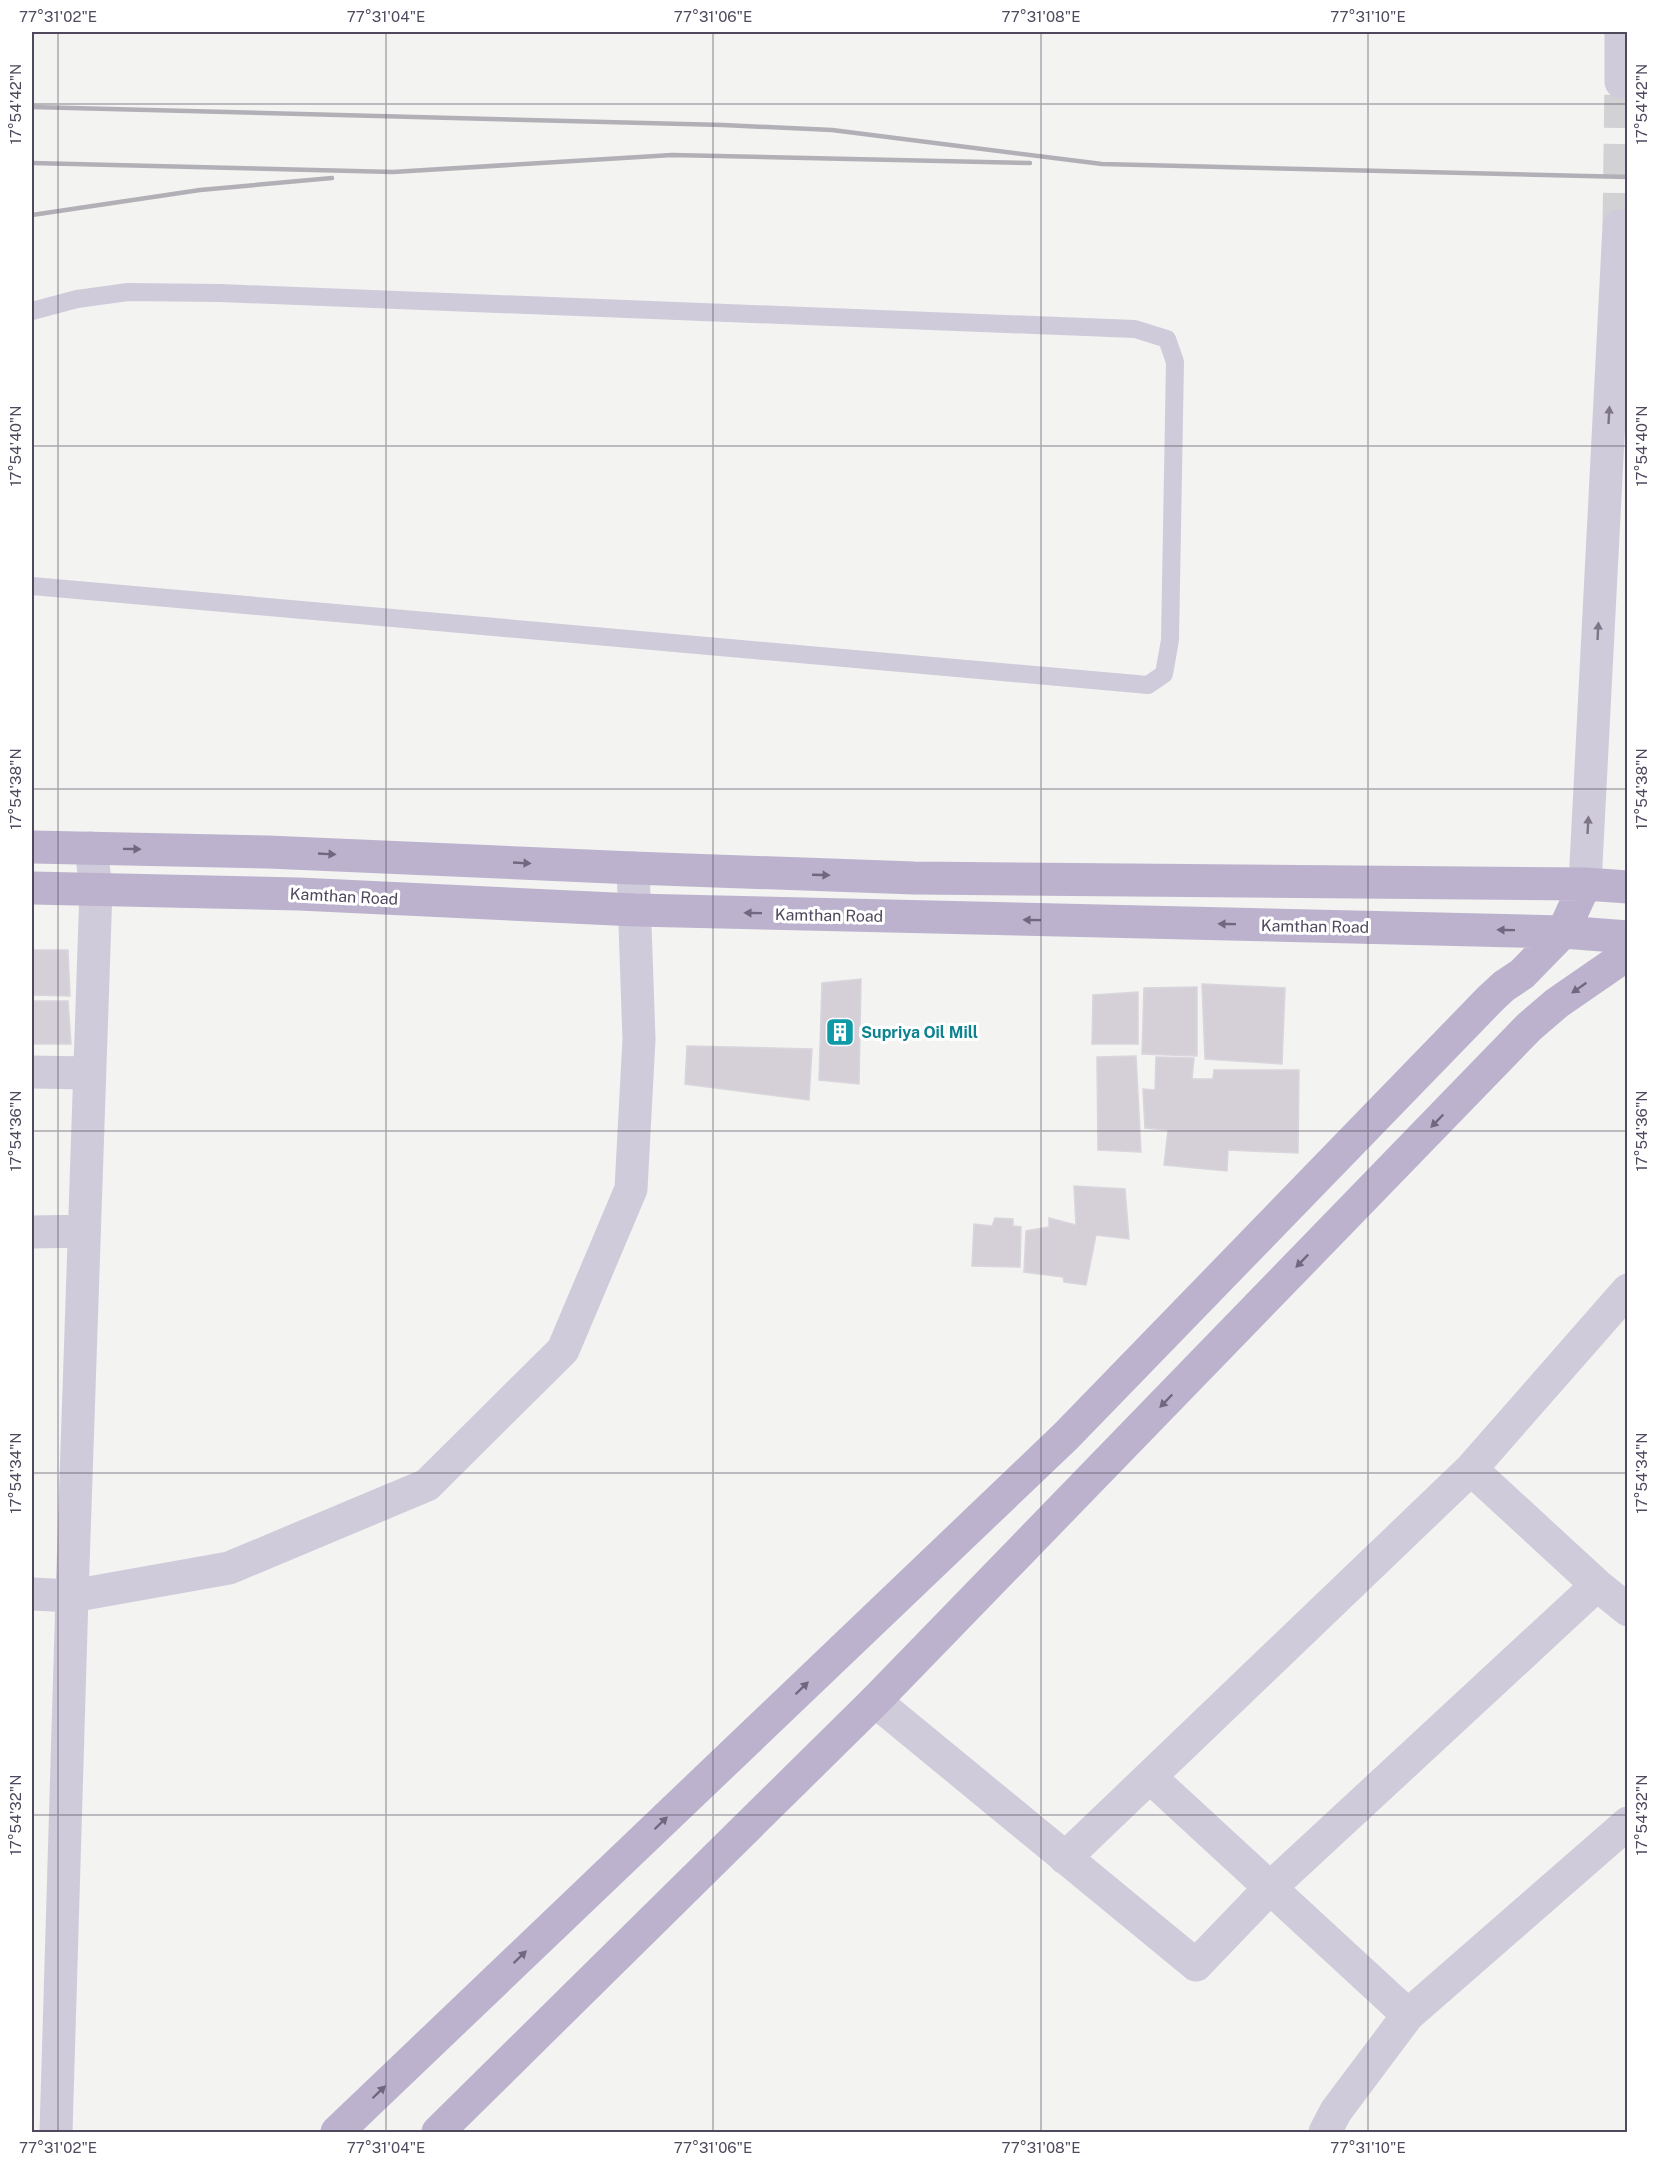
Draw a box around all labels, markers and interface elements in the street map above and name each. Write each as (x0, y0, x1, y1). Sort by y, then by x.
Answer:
text: 77°31'02"E (19, 8, 97, 25)
text: 77°31'04"E (347, 8, 425, 25)
text: 77°31'06"E (674, 8, 752, 25)
text: 77°31'08"E (1002, 8, 1080, 25)
text: 77°31'10"E (1330, 8, 1406, 25)
text: 17°54'42"N (7, 64, 24, 144)
text: 17°54'42"N (1633, 64, 1650, 144)
text: 17°54'40"N (7, 405, 24, 487)
one-way arrow (1605, 405, 1614, 424)
text: 17°54'40"N (1633, 405, 1650, 487)
one-way arrow (1594, 621, 1603, 640)
text: 17°54'38"N (7, 748, 24, 830)
text: 17°54'38"N (1633, 748, 1650, 830)
one-way arrow (1584, 816, 1593, 835)
one-way arrow (122, 844, 141, 854)
one-way arrow (317, 850, 336, 859)
one-way arrow (512, 859, 531, 868)
one-way arrow (812, 870, 831, 879)
street label: Kamthan Road (289, 884, 399, 909)
street label: Kamthan Road (775, 905, 883, 926)
one-way arrow (744, 908, 763, 918)
one-way arrow (1023, 915, 1042, 925)
street label: Kamthan Road (1261, 916, 1369, 937)
one-way arrow (1218, 919, 1237, 929)
one-way arrow (1497, 926, 1516, 935)
one-way arrow (1572, 982, 1588, 994)
building icon: Supriya Oil Mill (824, 1016, 856, 1048)
place label: Supriya Oil Mill (861, 1023, 978, 1042)
text: 17°54'36"N (7, 1090, 24, 1172)
text: 17°54'36"N (1633, 1090, 1650, 1172)
one-way arrow (1431, 1113, 1445, 1127)
one-way arrow (1295, 1253, 1309, 1267)
one-way arrow (1159, 1393, 1173, 1408)
text: 17°54'34"N (7, 1432, 24, 1514)
text: 17°54'34"N (1633, 1432, 1650, 1514)
one-way arrow (794, 1681, 809, 1695)
text: 17°54'32"N (7, 1775, 24, 1855)
text: 17°54'32"N (1633, 1775, 1650, 1855)
one-way arrow (653, 1816, 667, 1830)
one-way arrow (512, 1950, 527, 1964)
one-way arrow (371, 2085, 386, 2099)
text: 77°31'02"E (19, 2139, 97, 2156)
text: 77°31'04"E (347, 2139, 425, 2156)
text: 77°31'06"E (674, 2139, 752, 2156)
text: 77°31'08"E (1002, 2139, 1080, 2156)
text: 77°31'10"E (1330, 2139, 1406, 2156)

